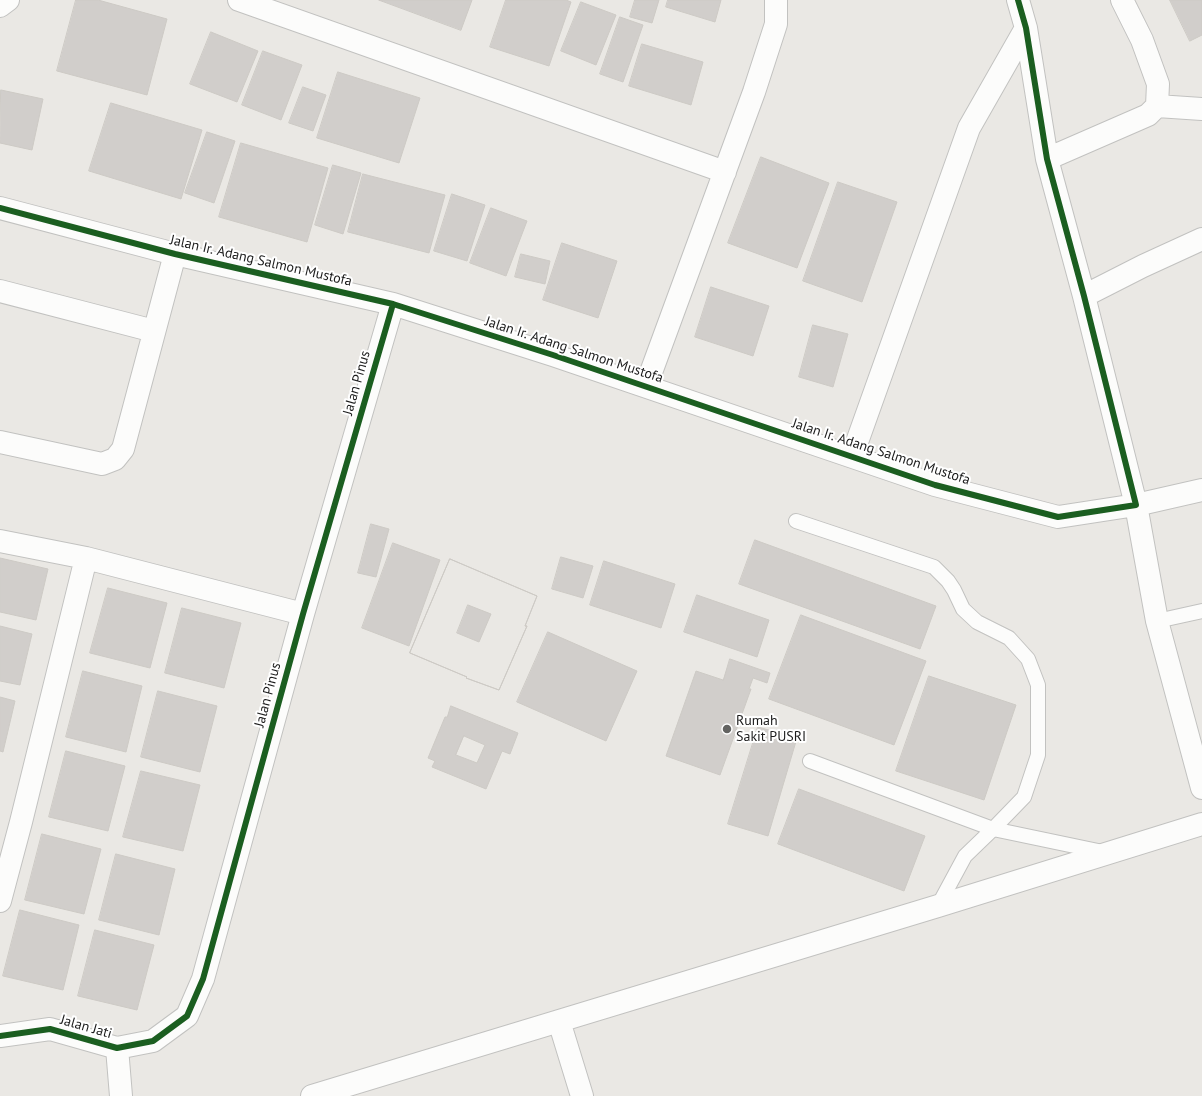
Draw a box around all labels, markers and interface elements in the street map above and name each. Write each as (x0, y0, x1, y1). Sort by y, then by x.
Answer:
street label: Jalan Ir. Adang Salmon Mustofa (168, 232, 354, 290)
street label: Jalan Ir. Adang Salmon Mustofa (483, 313, 665, 387)
street label: Jalan Pinus (340, 349, 374, 417)
street label: Jalan Ir. Adang Salmon Mustofa (790, 415, 972, 489)
street label: Jalan Pinus (251, 661, 285, 729)
place label: Rumah Sakit PUSRI (736, 713, 806, 746)
marker: Rumah Sakit PUSRI (721, 723, 733, 735)
street label: Jalan Jati (58, 1012, 114, 1042)

